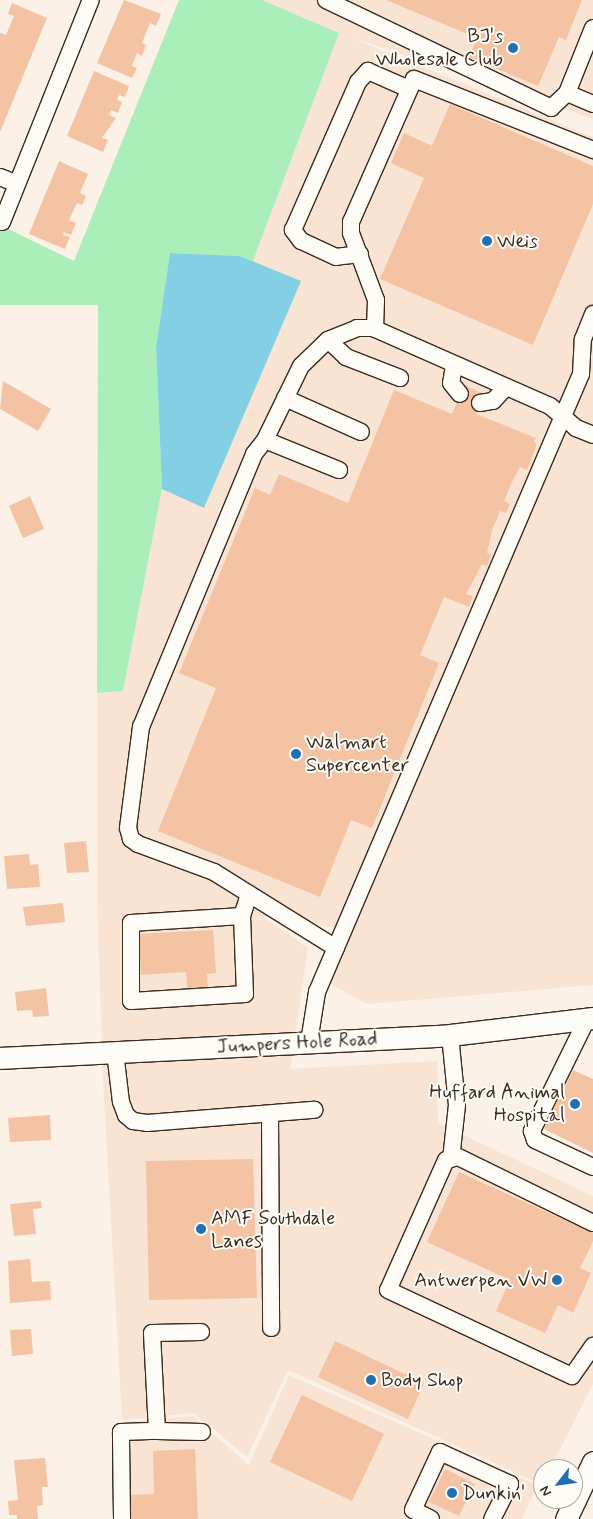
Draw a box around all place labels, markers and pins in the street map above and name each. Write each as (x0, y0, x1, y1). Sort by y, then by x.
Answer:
place label: BJ's Wholesale Club (376, 24, 503, 71)
marker: BJ's Wholesale Club (507, 42, 519, 54)
place label: Weis (497, 229, 538, 253)
marker: Weis (481, 235, 493, 247)
place label: Walmart Supercenter (306, 730, 409, 777)
marker: Walmart Supercenter (290, 748, 302, 760)
place label: Huffard Animal Hospital (430, 1080, 565, 1127)
marker: Huffard Animal Hospital (569, 1098, 581, 1110)
place label: AMF Southdale Lanes (211, 1206, 335, 1253)
marker: AMF Southdale Lanes (195, 1223, 207, 1235)
place label: Antwerpen VW (414, 1268, 547, 1292)
marker: Antwerpen VW (551, 1274, 563, 1286)
place label: Body Shop (381, 1368, 464, 1392)
marker: Body Shop (365, 1374, 377, 1386)
place label: Dunkin' (462, 1481, 525, 1505)
marker: Dunkin' (446, 1487, 458, 1499)

